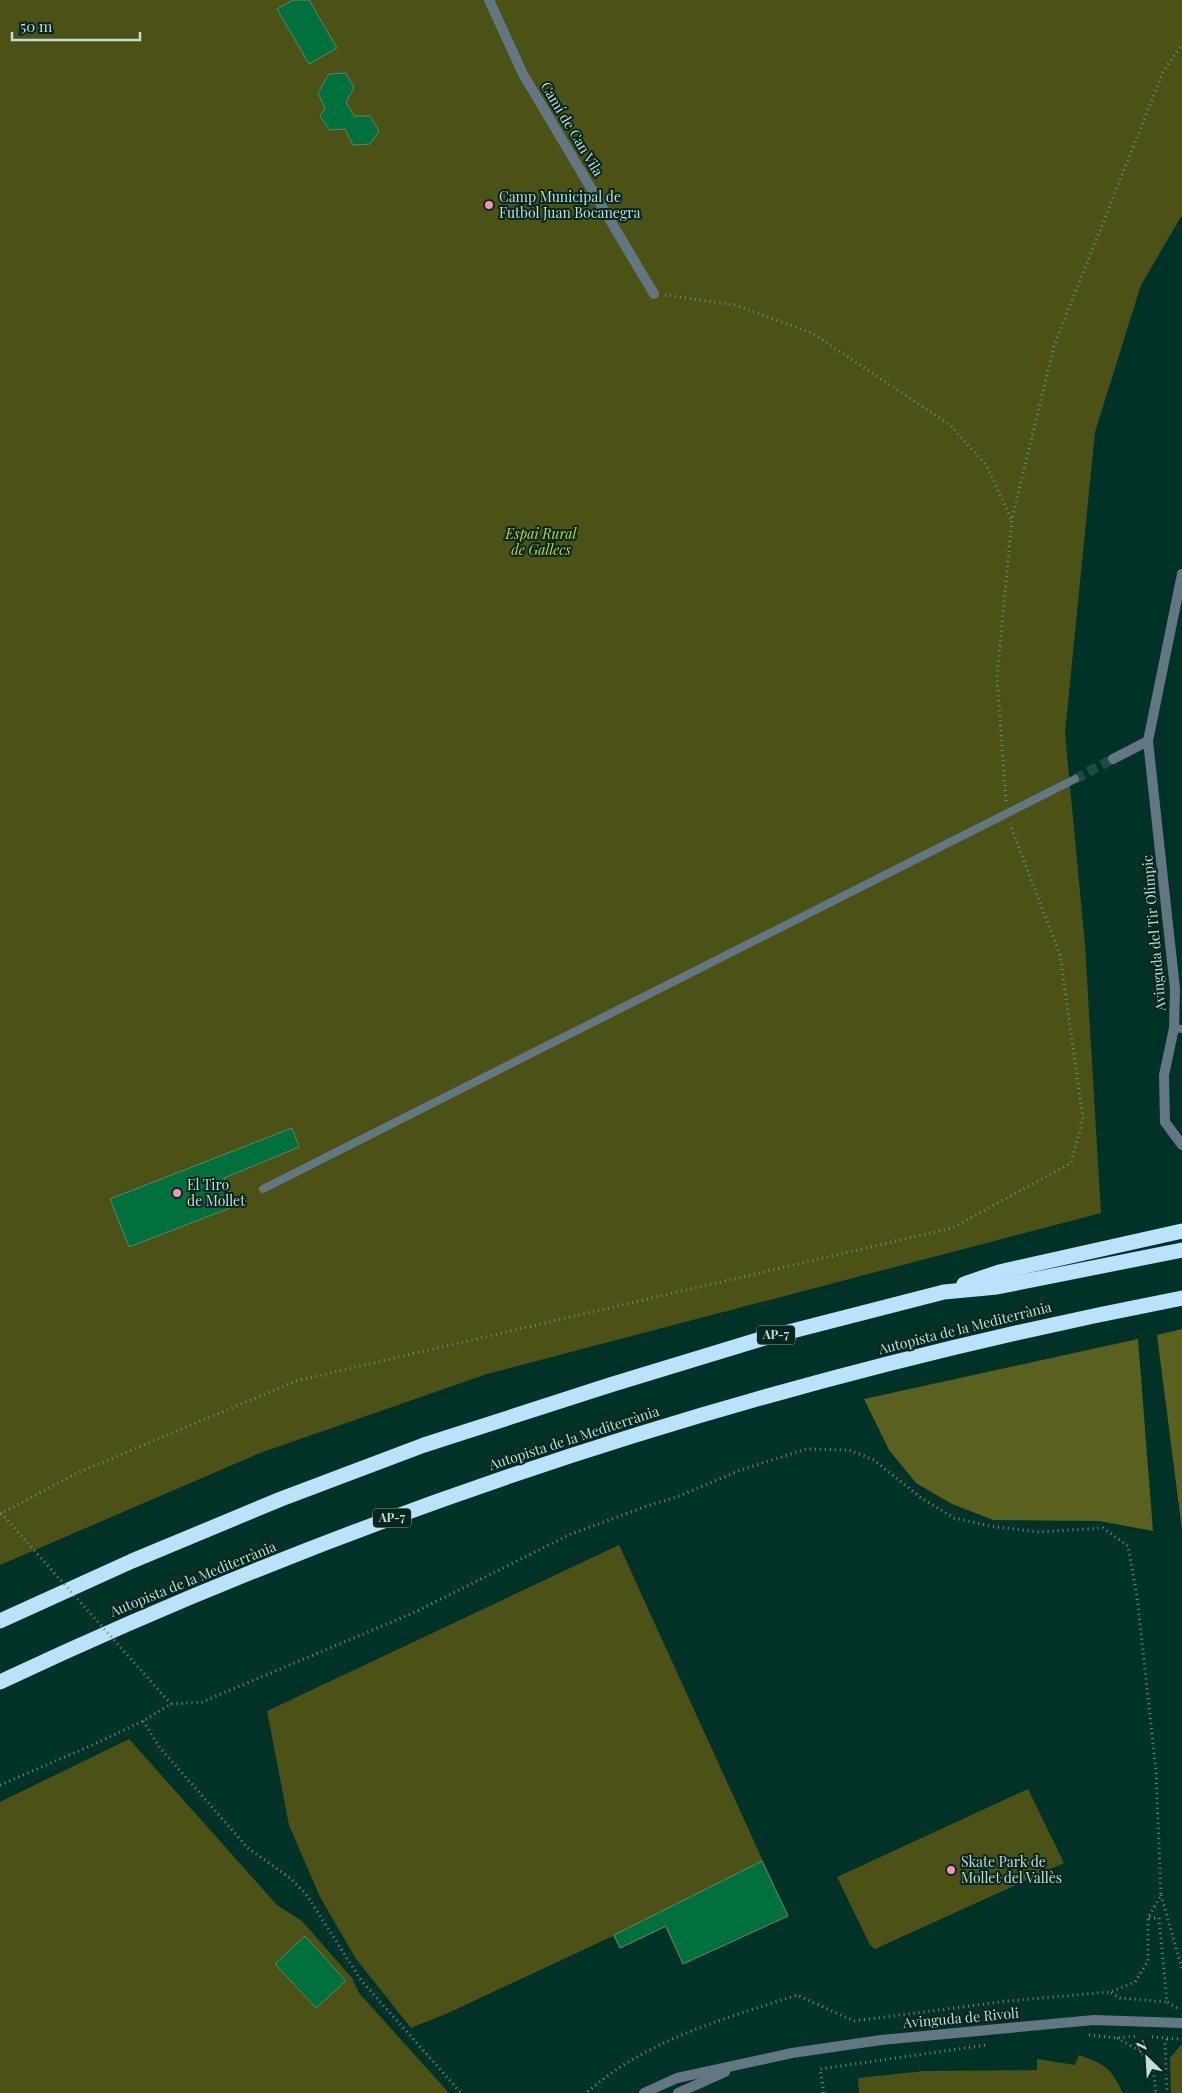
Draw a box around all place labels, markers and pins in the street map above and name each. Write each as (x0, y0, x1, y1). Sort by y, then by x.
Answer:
place label: Camp Municipal de Futbol Juan Bocanegra (499, 187, 641, 222)
marker: Camp Municipal de Futbol Juan Bocanegra (483, 199, 495, 211)
place label: El Tiro de Mollet (187, 1175, 246, 1210)
marker: El Tiro de Mollet (171, 1187, 183, 1199)
place label: Skate Park de Mollet del Vallès (961, 1852, 1062, 1887)
marker: Skate Park de Mollet del Vallès (945, 1864, 957, 1876)

